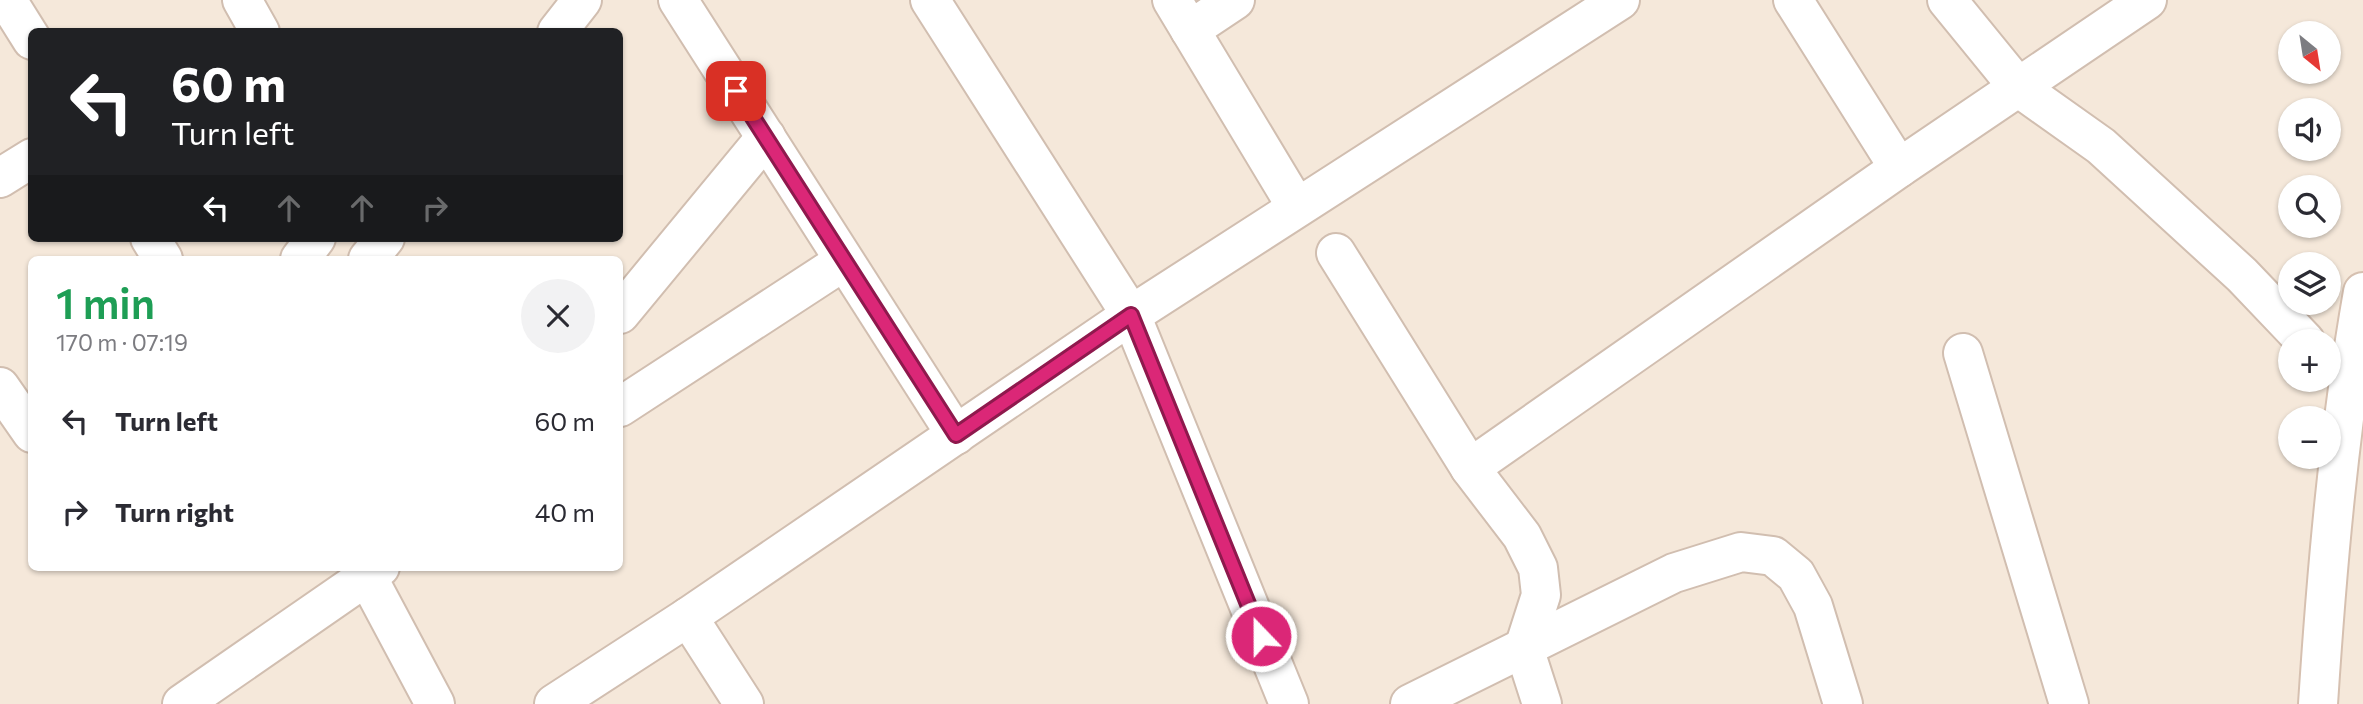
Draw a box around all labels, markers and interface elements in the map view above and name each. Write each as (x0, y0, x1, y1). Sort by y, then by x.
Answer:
north arrow (2278, 21, 2342, 84)
map controls (2278, 21, 2341, 469)
text: 60 m (171, 52, 286, 112)
icon: left (56, 56, 147, 147)
pin (706, 61, 766, 121)
icon: arrive (717, 72, 755, 110)
button: sound (2278, 98, 2341, 161)
text: Turn left (171, 112, 295, 152)
button: search (2278, 175, 2341, 238)
icon: left (197, 189, 235, 227)
icon: ahead (270, 189, 308, 227)
icon: ahead (343, 189, 381, 227)
icon: right (416, 189, 454, 227)
button: layers (2278, 252, 2341, 315)
text: 1 min (56, 276, 155, 328)
button: close (521, 279, 595, 353)
text: 170 m · 07:19 (56, 328, 188, 356)
button: + (2278, 329, 2341, 392)
icon: left (56, 402, 94, 440)
text: Turn left (115, 405, 218, 436)
text: 60 m (535, 405, 595, 436)
button: − (2278, 406, 2341, 469)
icon: right (56, 493, 94, 531)
text: Turn right (115, 496, 234, 527)
text: 40 m (535, 496, 595, 527)
position arrow (1224, 599, 1298, 673)

